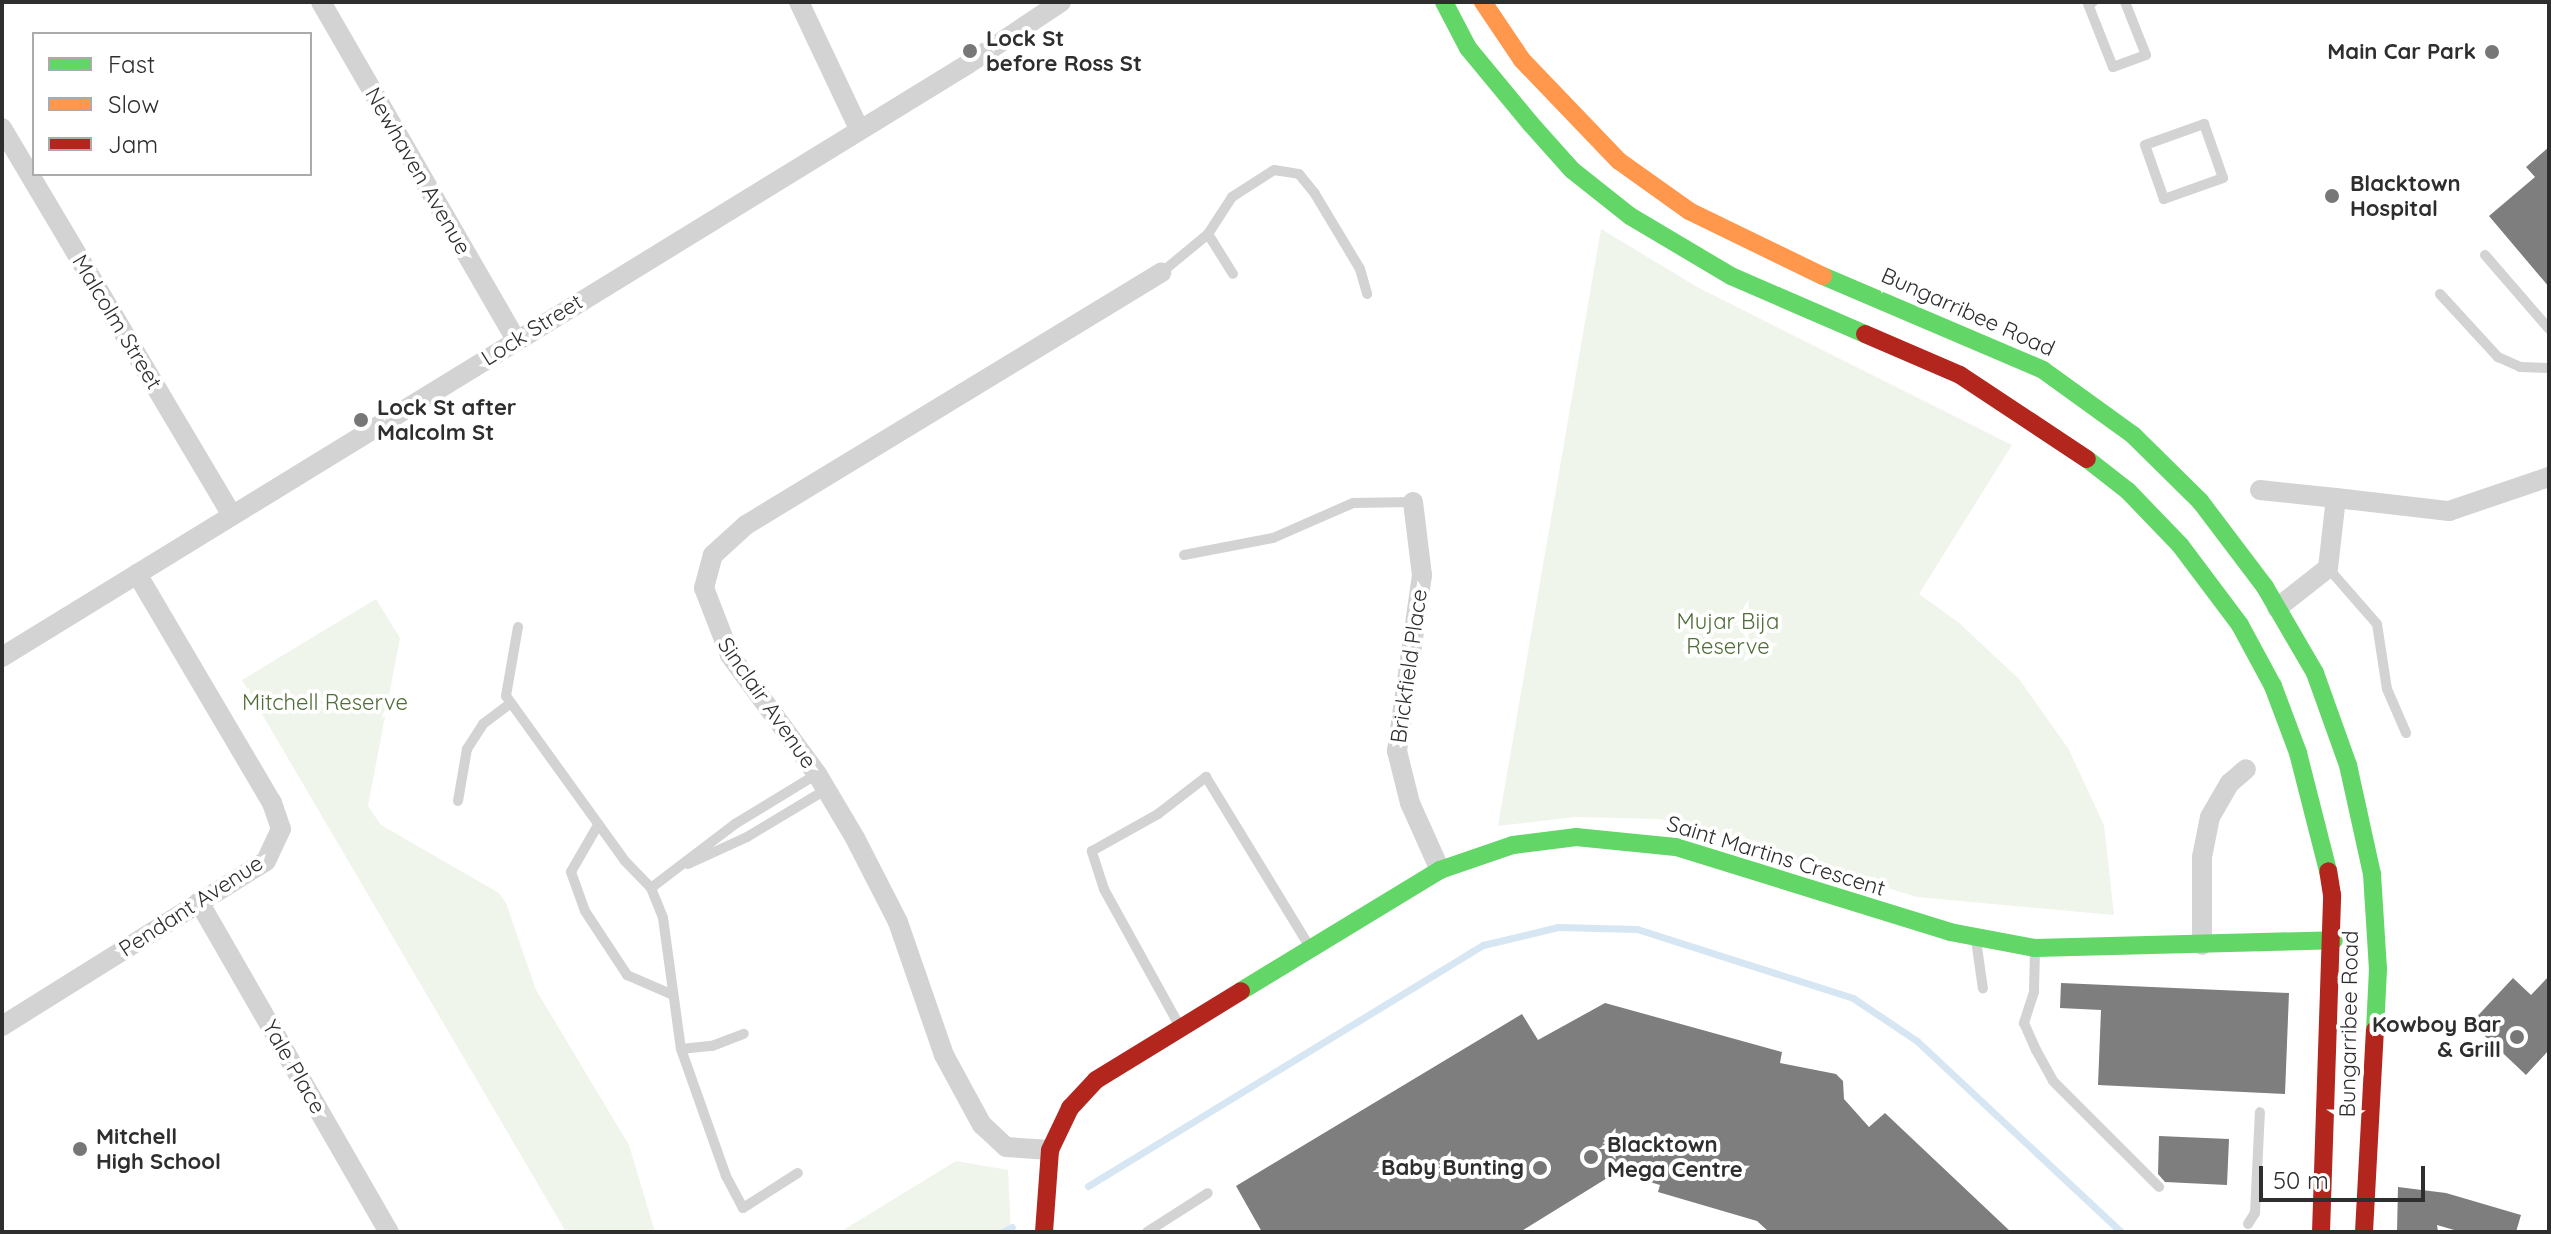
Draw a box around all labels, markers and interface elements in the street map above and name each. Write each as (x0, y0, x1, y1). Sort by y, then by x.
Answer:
place label: Lock St before Ross St (986, 25, 1142, 76)
legend (32, 32, 312, 176)
place label: Main Car Park (2327, 39, 2476, 65)
marker: Lock St before Ross St (961, 42, 979, 60)
marker: Main Car Park (2483, 43, 2501, 61)
text: Fast (108, 49, 155, 79)
street label: Newhaven Avenue (359, 83, 477, 259)
text: Slow (108, 89, 159, 119)
text: Jam (108, 129, 158, 159)
place label: Blacktown Hospital (2350, 170, 2461, 222)
marker: Blacktown Hospital (2321, 185, 2343, 207)
street label: Malcolm Street (66, 250, 168, 394)
street label: Bungarribee Road (1877, 262, 2059, 362)
street label: Lock Street (477, 289, 587, 371)
place label: Lock St after Malcolm St (377, 394, 516, 446)
marker: Lock St after Malcolm St (352, 411, 370, 429)
street label: Brickfield Place (1385, 587, 1433, 745)
park label: Mujar Bija Reserve (1677, 608, 1779, 660)
street label: Sinclair Avenue (712, 632, 822, 774)
park label: Mitchell Reserve (242, 690, 408, 716)
street label: Saint Martins Crescent (1664, 810, 1888, 902)
street label: Pendant Avenue (114, 850, 268, 962)
street label: Bungarribee Road (2334, 930, 2364, 1118)
place label: Kowboy Bar & Grill (2372, 1011, 2501, 1062)
street label: Yale Place (257, 1016, 331, 1118)
marker: Kowboy Bar & Grill (2508, 1028, 2526, 1046)
place label: Mitchell High School (96, 1123, 221, 1174)
place label: Blacktown Mega Centre (1607, 1131, 1743, 1182)
marker: Mitchell High School (71, 1140, 89, 1158)
marker: Blacktown Mega Centre (1582, 1148, 1600, 1166)
scale bar (2263, 1150, 2429, 1200)
place label: Baby Bunting (1381, 1155, 1524, 1181)
marker: Baby Bunting (1531, 1159, 1549, 1177)
text: 50 m (2273, 1165, 2329, 1195)

